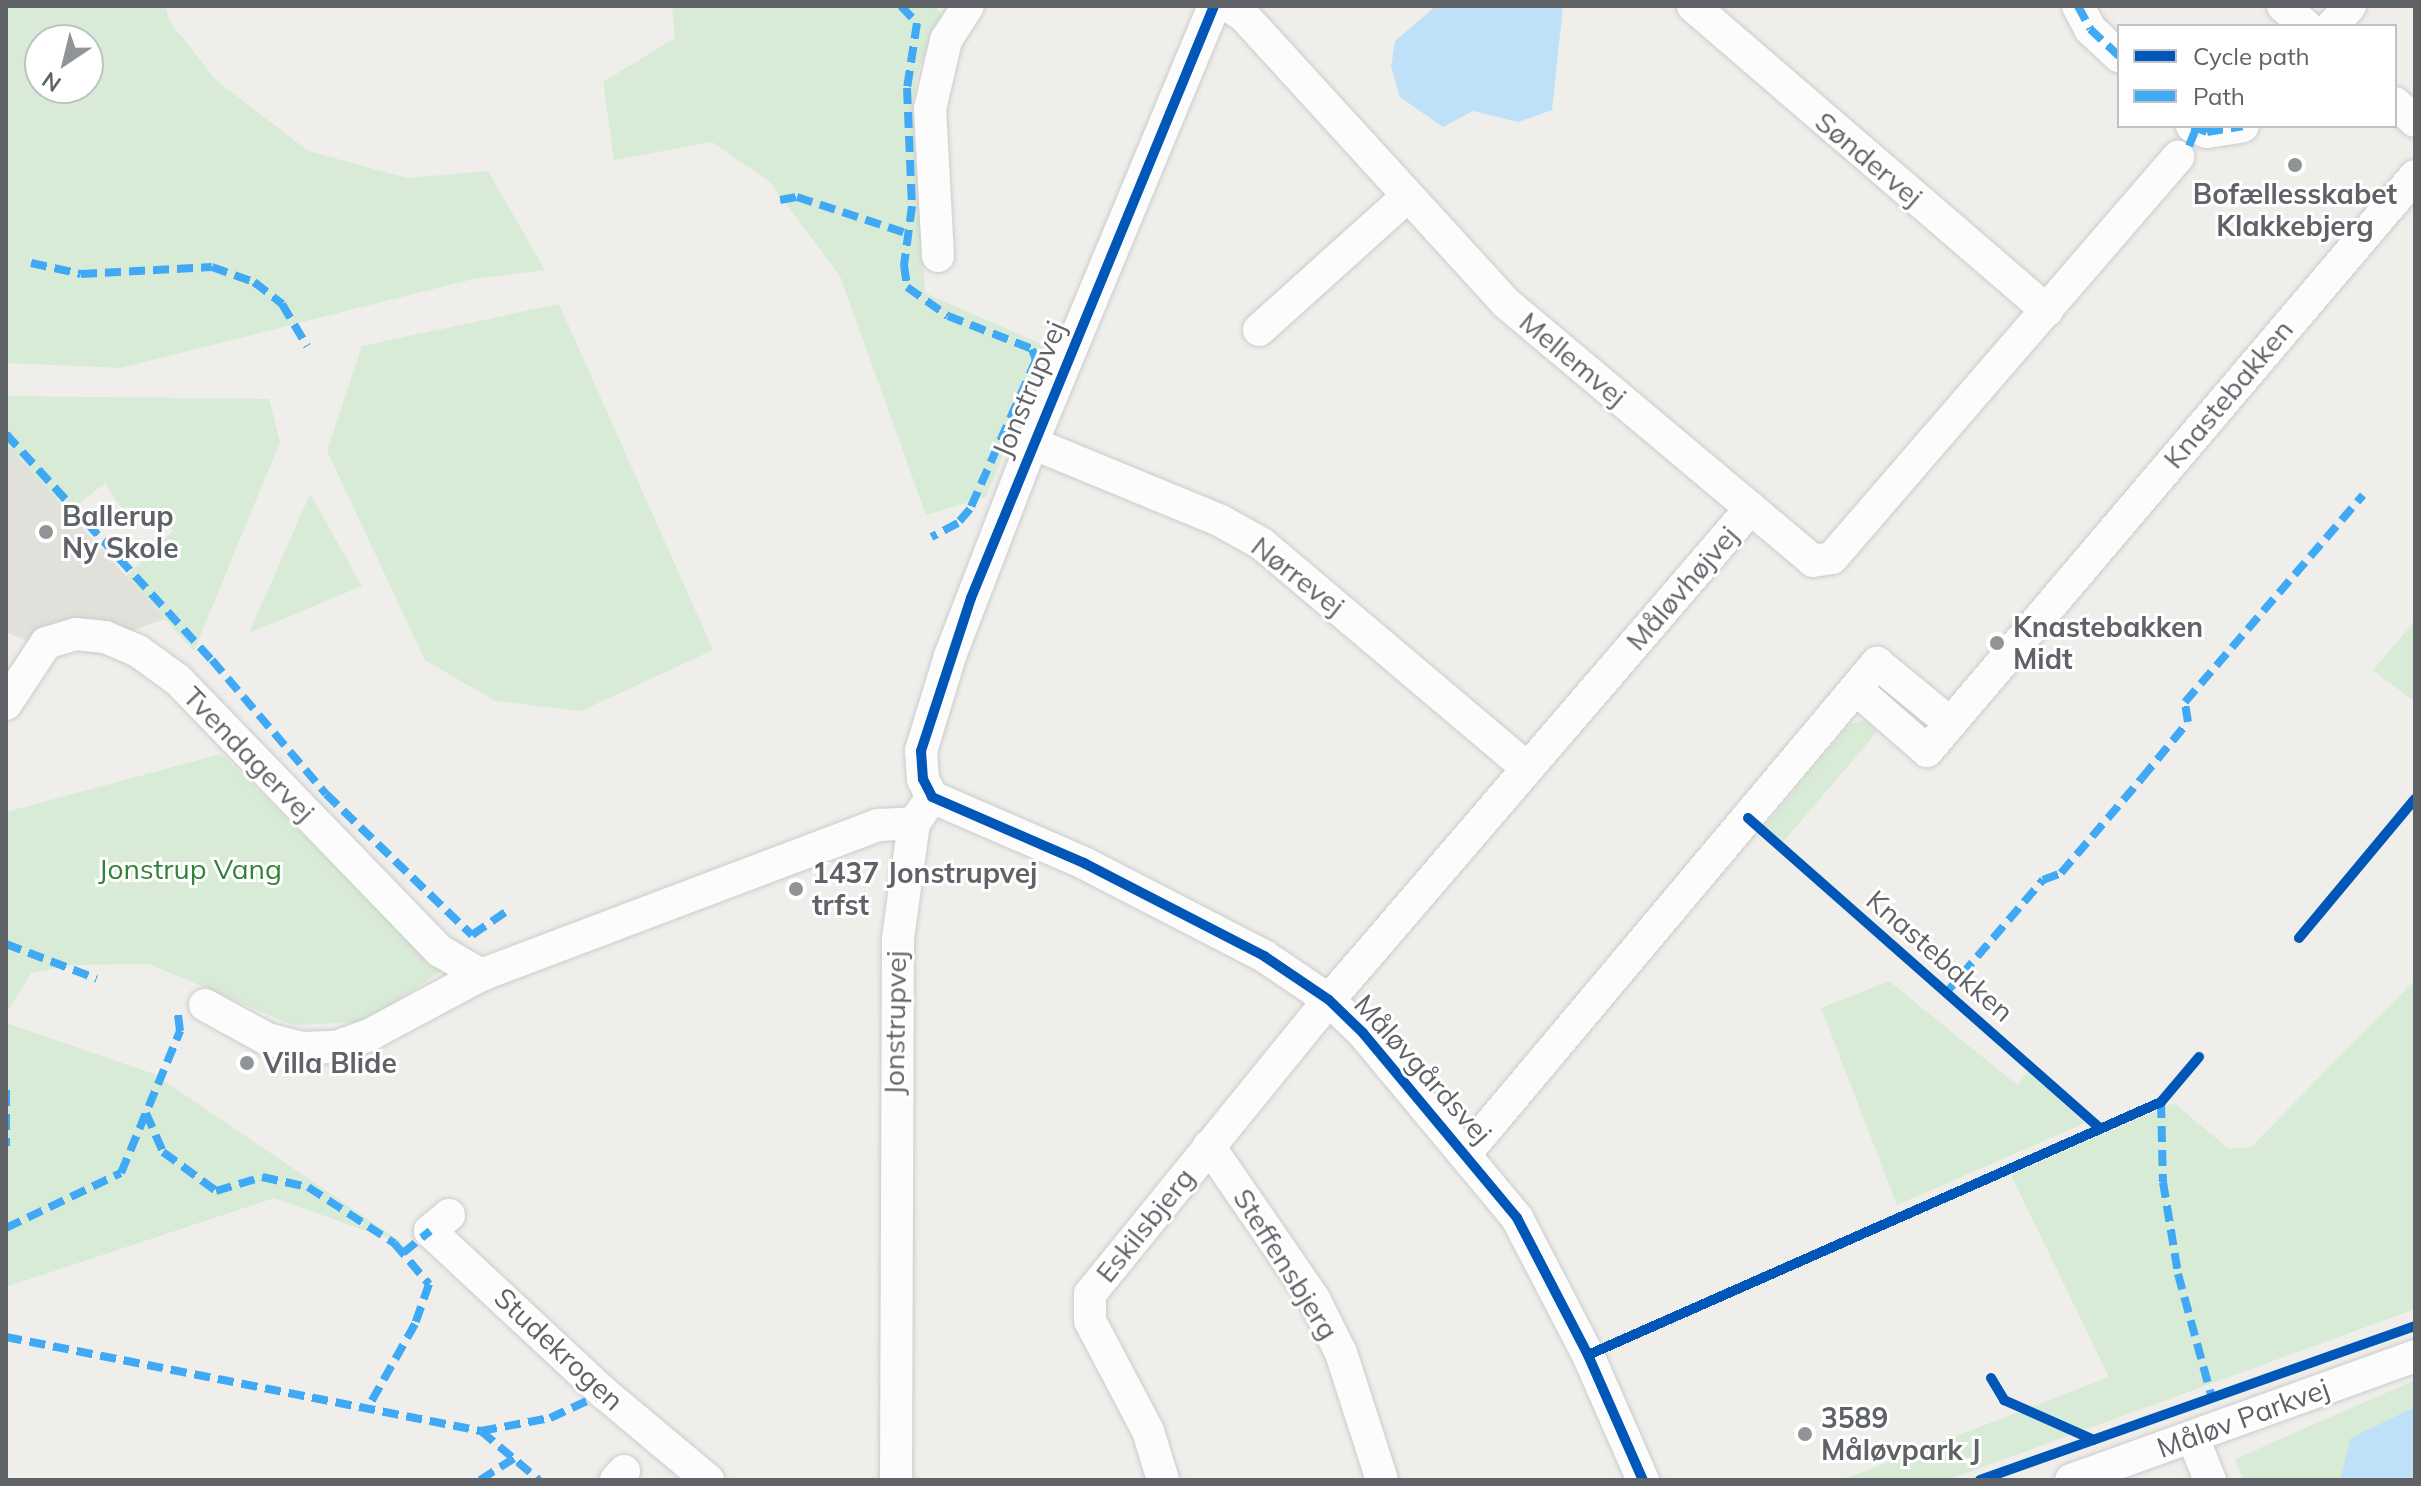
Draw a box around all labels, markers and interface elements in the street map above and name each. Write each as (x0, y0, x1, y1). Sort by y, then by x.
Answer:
north arrow (24, 24, 104, 104)
legend (2117, 24, 2397, 128)
text: Cycle path (2193, 41, 2310, 71)
text: N (37, 66, 66, 98)
text: Path (2193, 81, 2245, 111)
street label: Søndervej (1809, 105, 1929, 213)
marker: Bofællesskabet Klakkebjerg (2286, 156, 2304, 174)
place label: Bofællesskabet Klakkebjerg (2193, 177, 2397, 243)
street label: Mellemvej (1513, 305, 1633, 413)
street label: Knastebakken (2156, 313, 2300, 475)
street label: Jonstrupvej (985, 316, 1073, 462)
place label: Ballerup Ny Skole (62, 499, 178, 565)
street label: Måløvhøjvej (1619, 519, 1745, 657)
marker: Ballerup Ny Skole (37, 523, 55, 541)
street label: Nørrevej (1245, 529, 1351, 623)
place label: Knastebakken Midt (2013, 610, 2203, 676)
marker: Knastebakken Midt (1988, 634, 2006, 652)
street label: Tvendagervej (176, 680, 322, 828)
park label: Jonstrup Vang (98, 852, 282, 886)
place label: 1437 Jonstrupvej trfst (812, 856, 1037, 922)
marker: 1437 Jonstrupvej trfst (787, 880, 805, 898)
street label: Knastebakken (1860, 883, 2020, 1029)
street label: Jonstrupvej (877, 950, 913, 1096)
street label: Måløvgårdsvej (1347, 988, 1499, 1150)
place label: Villa Blide (263, 1046, 397, 1080)
marker: Villa Blide (238, 1054, 256, 1072)
street label: Eskilsbjerg (1089, 1161, 1201, 1289)
street label: Steffensbjerg (1226, 1182, 1346, 1346)
street label: Studekrogen (487, 1281, 631, 1417)
street label: Måløv Parkvej (2152, 1371, 2334, 1465)
place label: 3589 Måløvpark J (1821, 1401, 1981, 1467)
marker: 3589 Måløvpark J (1796, 1425, 1814, 1443)

